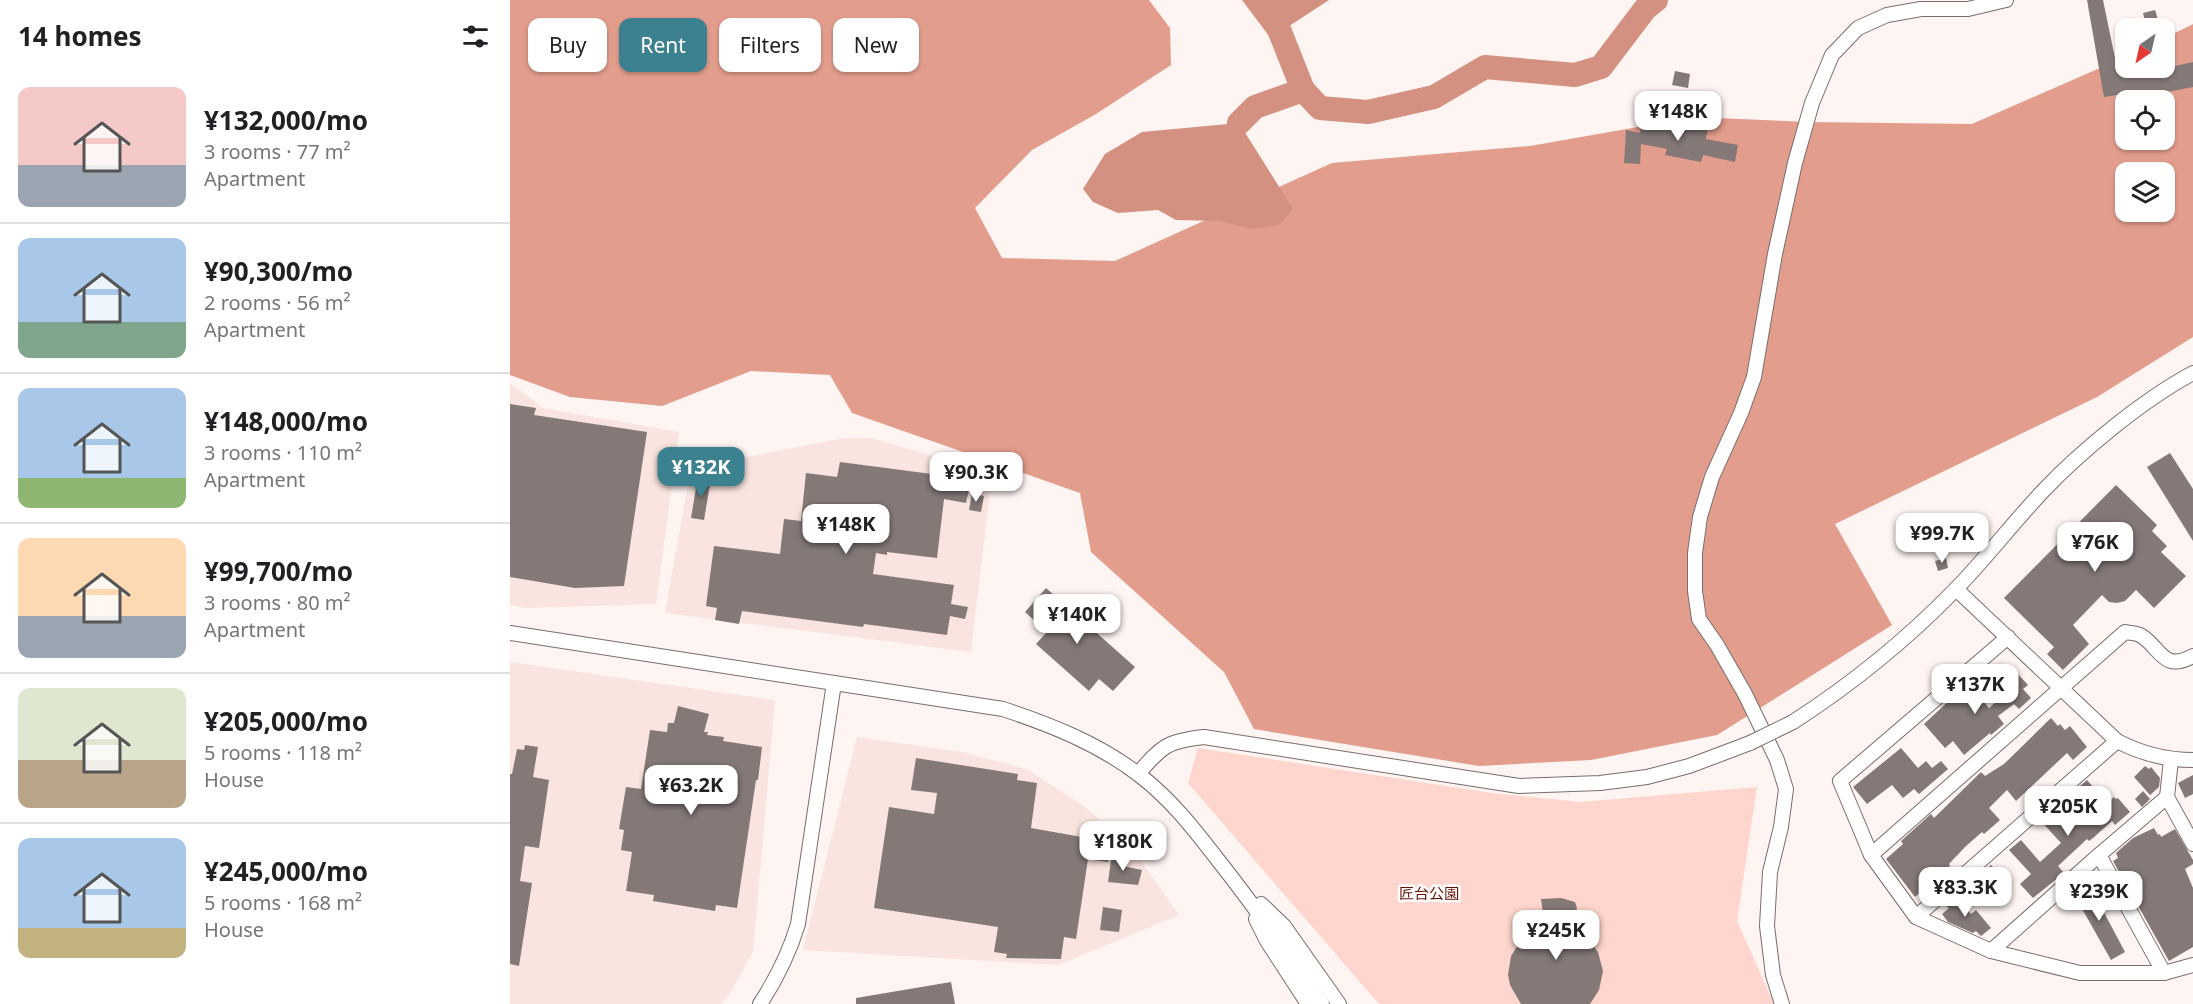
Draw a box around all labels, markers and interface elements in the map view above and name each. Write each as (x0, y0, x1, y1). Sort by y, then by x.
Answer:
text: 14 homes (18, 18, 142, 54)
chip: Buy (528, 18, 607, 72)
chip: Rent (619, 18, 707, 72)
chip: Filters (719, 18, 821, 72)
chip: New (833, 18, 919, 72)
north arrow (2115, 18, 2175, 78)
map controls (2115, 18, 2175, 222)
icon: filters (459, 20, 492, 53)
button: locate (2115, 90, 2175, 150)
pin: ¥148K (1636, 91, 1720, 142)
text: ¥148K (1648, 97, 1708, 124)
text: ¥132,000/mo (204, 102, 368, 138)
icon: home (66, 111, 138, 183)
text: 3 rooms · 77 m² (204, 138, 351, 165)
button: layers (2115, 162, 2175, 222)
text: Apartment (204, 165, 305, 192)
text: ¥90,300/mo (204, 253, 353, 289)
icon: home (66, 262, 138, 334)
text: 2 rooms · 56 m² (204, 289, 351, 316)
text: Apartment (204, 316, 305, 343)
text: ¥148,000/mo (204, 403, 368, 439)
icon: home (66, 412, 138, 484)
text: 3 rooms · 110 m² (204, 439, 362, 466)
pin: ¥132K (659, 447, 743, 498)
pin: ¥90.3K (927, 452, 1025, 503)
text: ¥132K (671, 453, 731, 480)
text: ¥90.3K (944, 458, 1008, 485)
text: Apartment (204, 466, 305, 493)
pin: ¥148K (804, 504, 888, 555)
text: ¥148K (816, 510, 876, 537)
pin: ¥99.7K (1893, 513, 1991, 564)
text: ¥99.7K (1910, 519, 1974, 546)
pin: ¥76K (2059, 522, 2131, 573)
text: ¥76K (2071, 528, 2119, 555)
text: ¥99,700/mo (204, 553, 353, 589)
icon: home (66, 562, 138, 634)
text: 3 rooms · 80 m² (204, 589, 351, 616)
pin: ¥140K (1035, 594, 1119, 645)
text: ¥140K (1047, 600, 1107, 627)
text: Apartment (204, 616, 305, 643)
pin: ¥137K (1933, 664, 2017, 715)
text: ¥137K (1945, 670, 2005, 697)
text: ¥205,000/mo (204, 703, 368, 739)
icon: home (66, 712, 138, 784)
text: 5 rooms · 118 m² (204, 739, 362, 766)
pin: ¥63.2K (642, 765, 740, 816)
text: House (204, 766, 264, 793)
text: ¥63.2K (659, 771, 723, 798)
pin: ¥205K (2026, 786, 2110, 837)
text: ¥205K (2038, 792, 2098, 819)
pin: ¥180K (1081, 821, 1165, 872)
text: ¥180K (1093, 827, 1153, 854)
text: ¥245,000/mo (204, 853, 368, 889)
icon: home (66, 862, 138, 934)
pin: ¥83.3K (1916, 867, 2014, 918)
pin: ¥239K (2057, 871, 2141, 922)
text: ¥83.3K (1933, 873, 1997, 900)
text: ¥239K (2069, 877, 2129, 904)
park label: 匠台公園 (1399, 883, 1459, 903)
text: 5 rooms · 168 m² (204, 889, 362, 916)
pin: ¥245K (1514, 910, 1598, 961)
text: House (204, 916, 264, 943)
text: ¥245K (1526, 916, 1586, 943)

